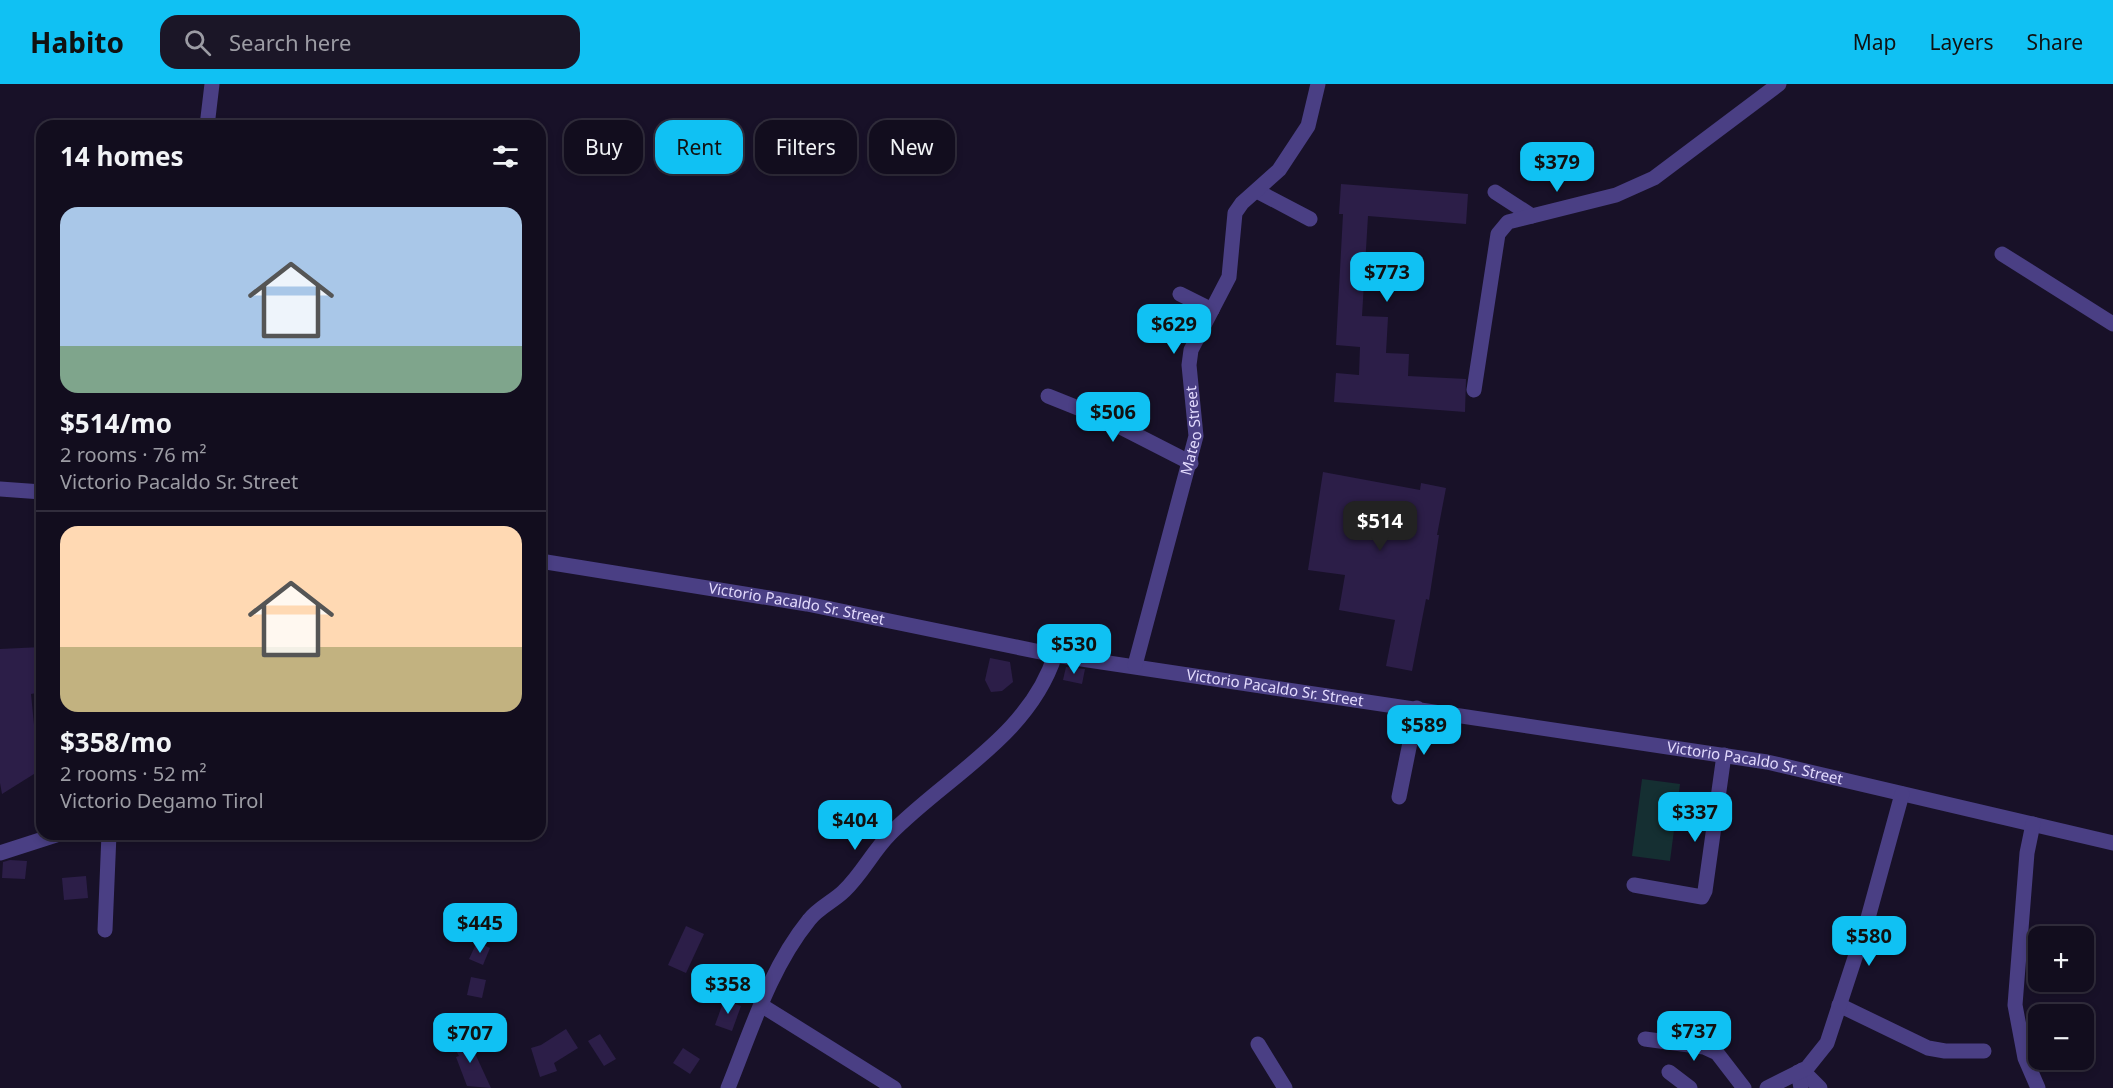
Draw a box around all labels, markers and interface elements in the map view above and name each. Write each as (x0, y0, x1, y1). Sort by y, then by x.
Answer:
search box (160, 15, 580, 69)
text: Habito (30, 23, 124, 61)
icon: search (181, 26, 214, 59)
text: Search here (229, 27, 351, 57)
text: Map (1853, 28, 1897, 56)
text: Layers (1930, 28, 1994, 56)
text: Share (2027, 28, 2083, 56)
chip: Buy (564, 120, 643, 174)
chip: Rent (655, 120, 743, 174)
chip: Filters (755, 120, 857, 174)
chip: New (869, 120, 955, 174)
text: 14 homes (60, 138, 184, 174)
icon: filters (489, 140, 522, 173)
pin: $379 (1521, 142, 1593, 193)
text: $379 (1534, 148, 1580, 175)
icon: home (237, 246, 345, 354)
pin: $773 (1351, 252, 1423, 303)
text: $773 (1364, 258, 1410, 285)
pin: $629 (1138, 304, 1210, 355)
text: $629 (1151, 310, 1197, 337)
street label: Mateo Street (1175, 384, 1205, 477)
pin: $506 (1077, 392, 1149, 443)
text: $506 (1090, 398, 1136, 425)
text: $514/mo (60, 405, 172, 441)
text: 2 rooms · 76 m² (60, 441, 207, 468)
text: Victorio Pacaldo Sr. Street (60, 468, 298, 495)
pin: $514 (1344, 501, 1416, 552)
text: $514 (1357, 507, 1403, 534)
icon: home (237, 565, 345, 673)
street label: Victorio Pacaldo Sr. Street (707, 577, 887, 629)
pin: $530 (1038, 624, 1110, 675)
text: $530 (1051, 630, 1097, 657)
street label: Victorio Pacaldo Sr. Street (1185, 664, 1366, 710)
pin: $589 (1388, 705, 1460, 756)
text: $589 (1401, 711, 1447, 738)
text: $358/mo (60, 724, 172, 760)
street label: Victorio Pacaldo Sr. Street (1666, 736, 1846, 789)
text: 2 rooms · 52 m² (60, 760, 207, 787)
text: Victorio Degamo Tirol (60, 787, 264, 814)
pin: $337 (1659, 792, 1731, 843)
text: $337 (1672, 798, 1718, 825)
pin: $404 (819, 800, 891, 851)
text: $404 (832, 806, 878, 833)
pin: $445 (444, 903, 516, 954)
text: $445 (457, 909, 503, 936)
pin: $580 (1833, 916, 1905, 967)
text: $580 (1846, 922, 1892, 949)
map controls (2028, 926, 2094, 1070)
button: + (2028, 926, 2094, 992)
pin: $358 (692, 964, 764, 1015)
text: $358 (705, 970, 751, 997)
button: − (2028, 1004, 2094, 1070)
pin: $737 (1658, 1011, 1730, 1062)
pin: $707 (434, 1013, 506, 1064)
text: $737 (1671, 1017, 1717, 1044)
text: $707 (447, 1019, 493, 1046)

